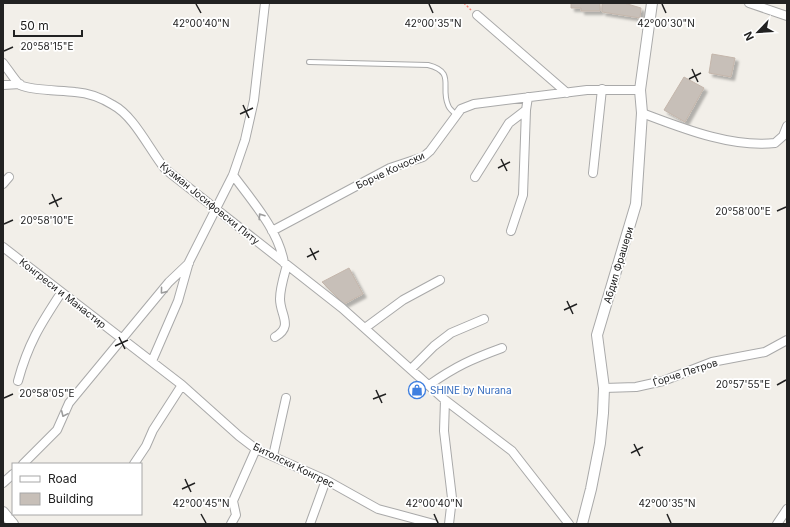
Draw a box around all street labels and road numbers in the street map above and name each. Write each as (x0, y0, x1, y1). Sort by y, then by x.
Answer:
street label: Борче Кочоски (354, 149, 426, 191)
street label: Кузман Јосифовски Питу (158, 159, 262, 247)
street label: Абдил Фрашери (601, 225, 635, 305)
street label: Конгреси и Манастир (17, 255, 109, 331)
street label: Ѓорче Петров (651, 355, 719, 388)
street label: Битолски Конгрес (251, 440, 337, 490)

